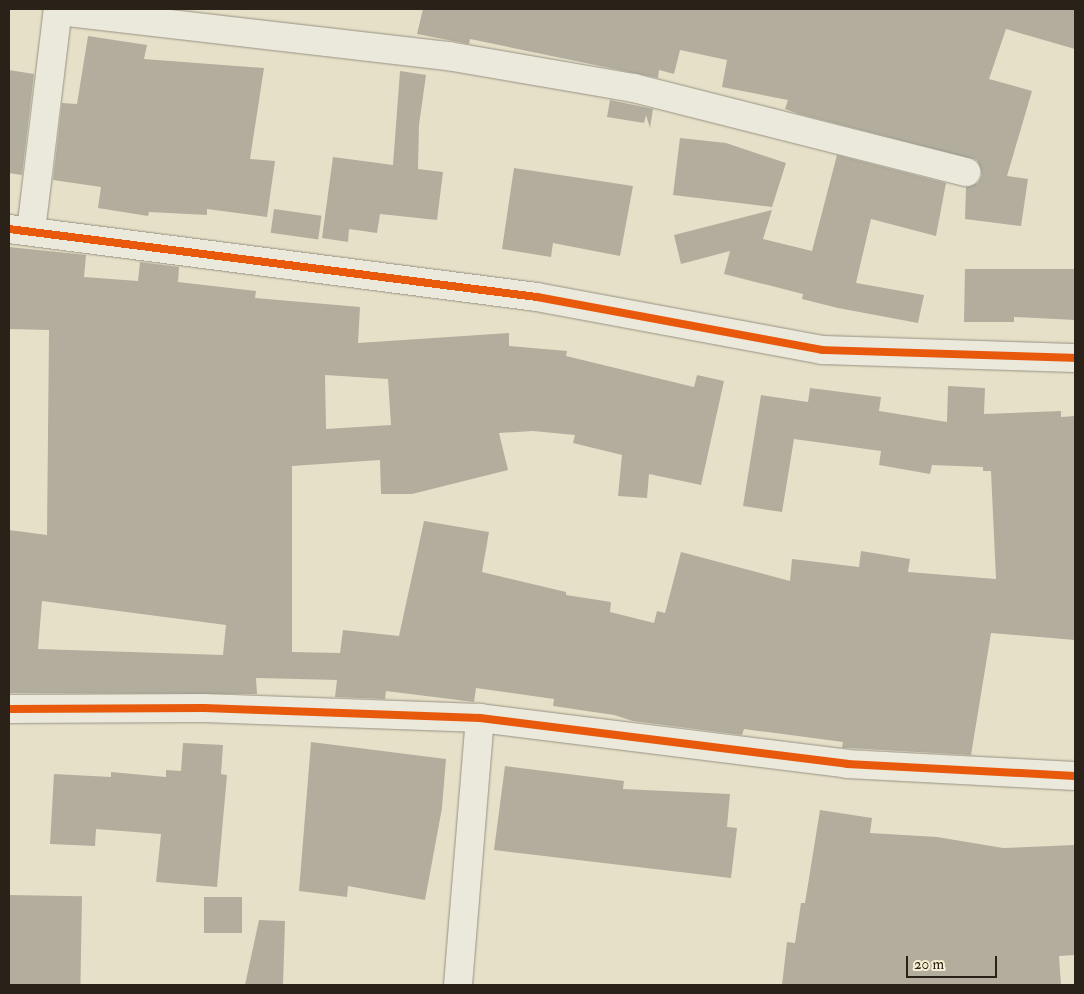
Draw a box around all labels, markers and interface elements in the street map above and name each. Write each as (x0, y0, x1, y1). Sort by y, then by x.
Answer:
scale bar (909, 946, 1000, 978)
text: 20 m (914, 955, 944, 974)

